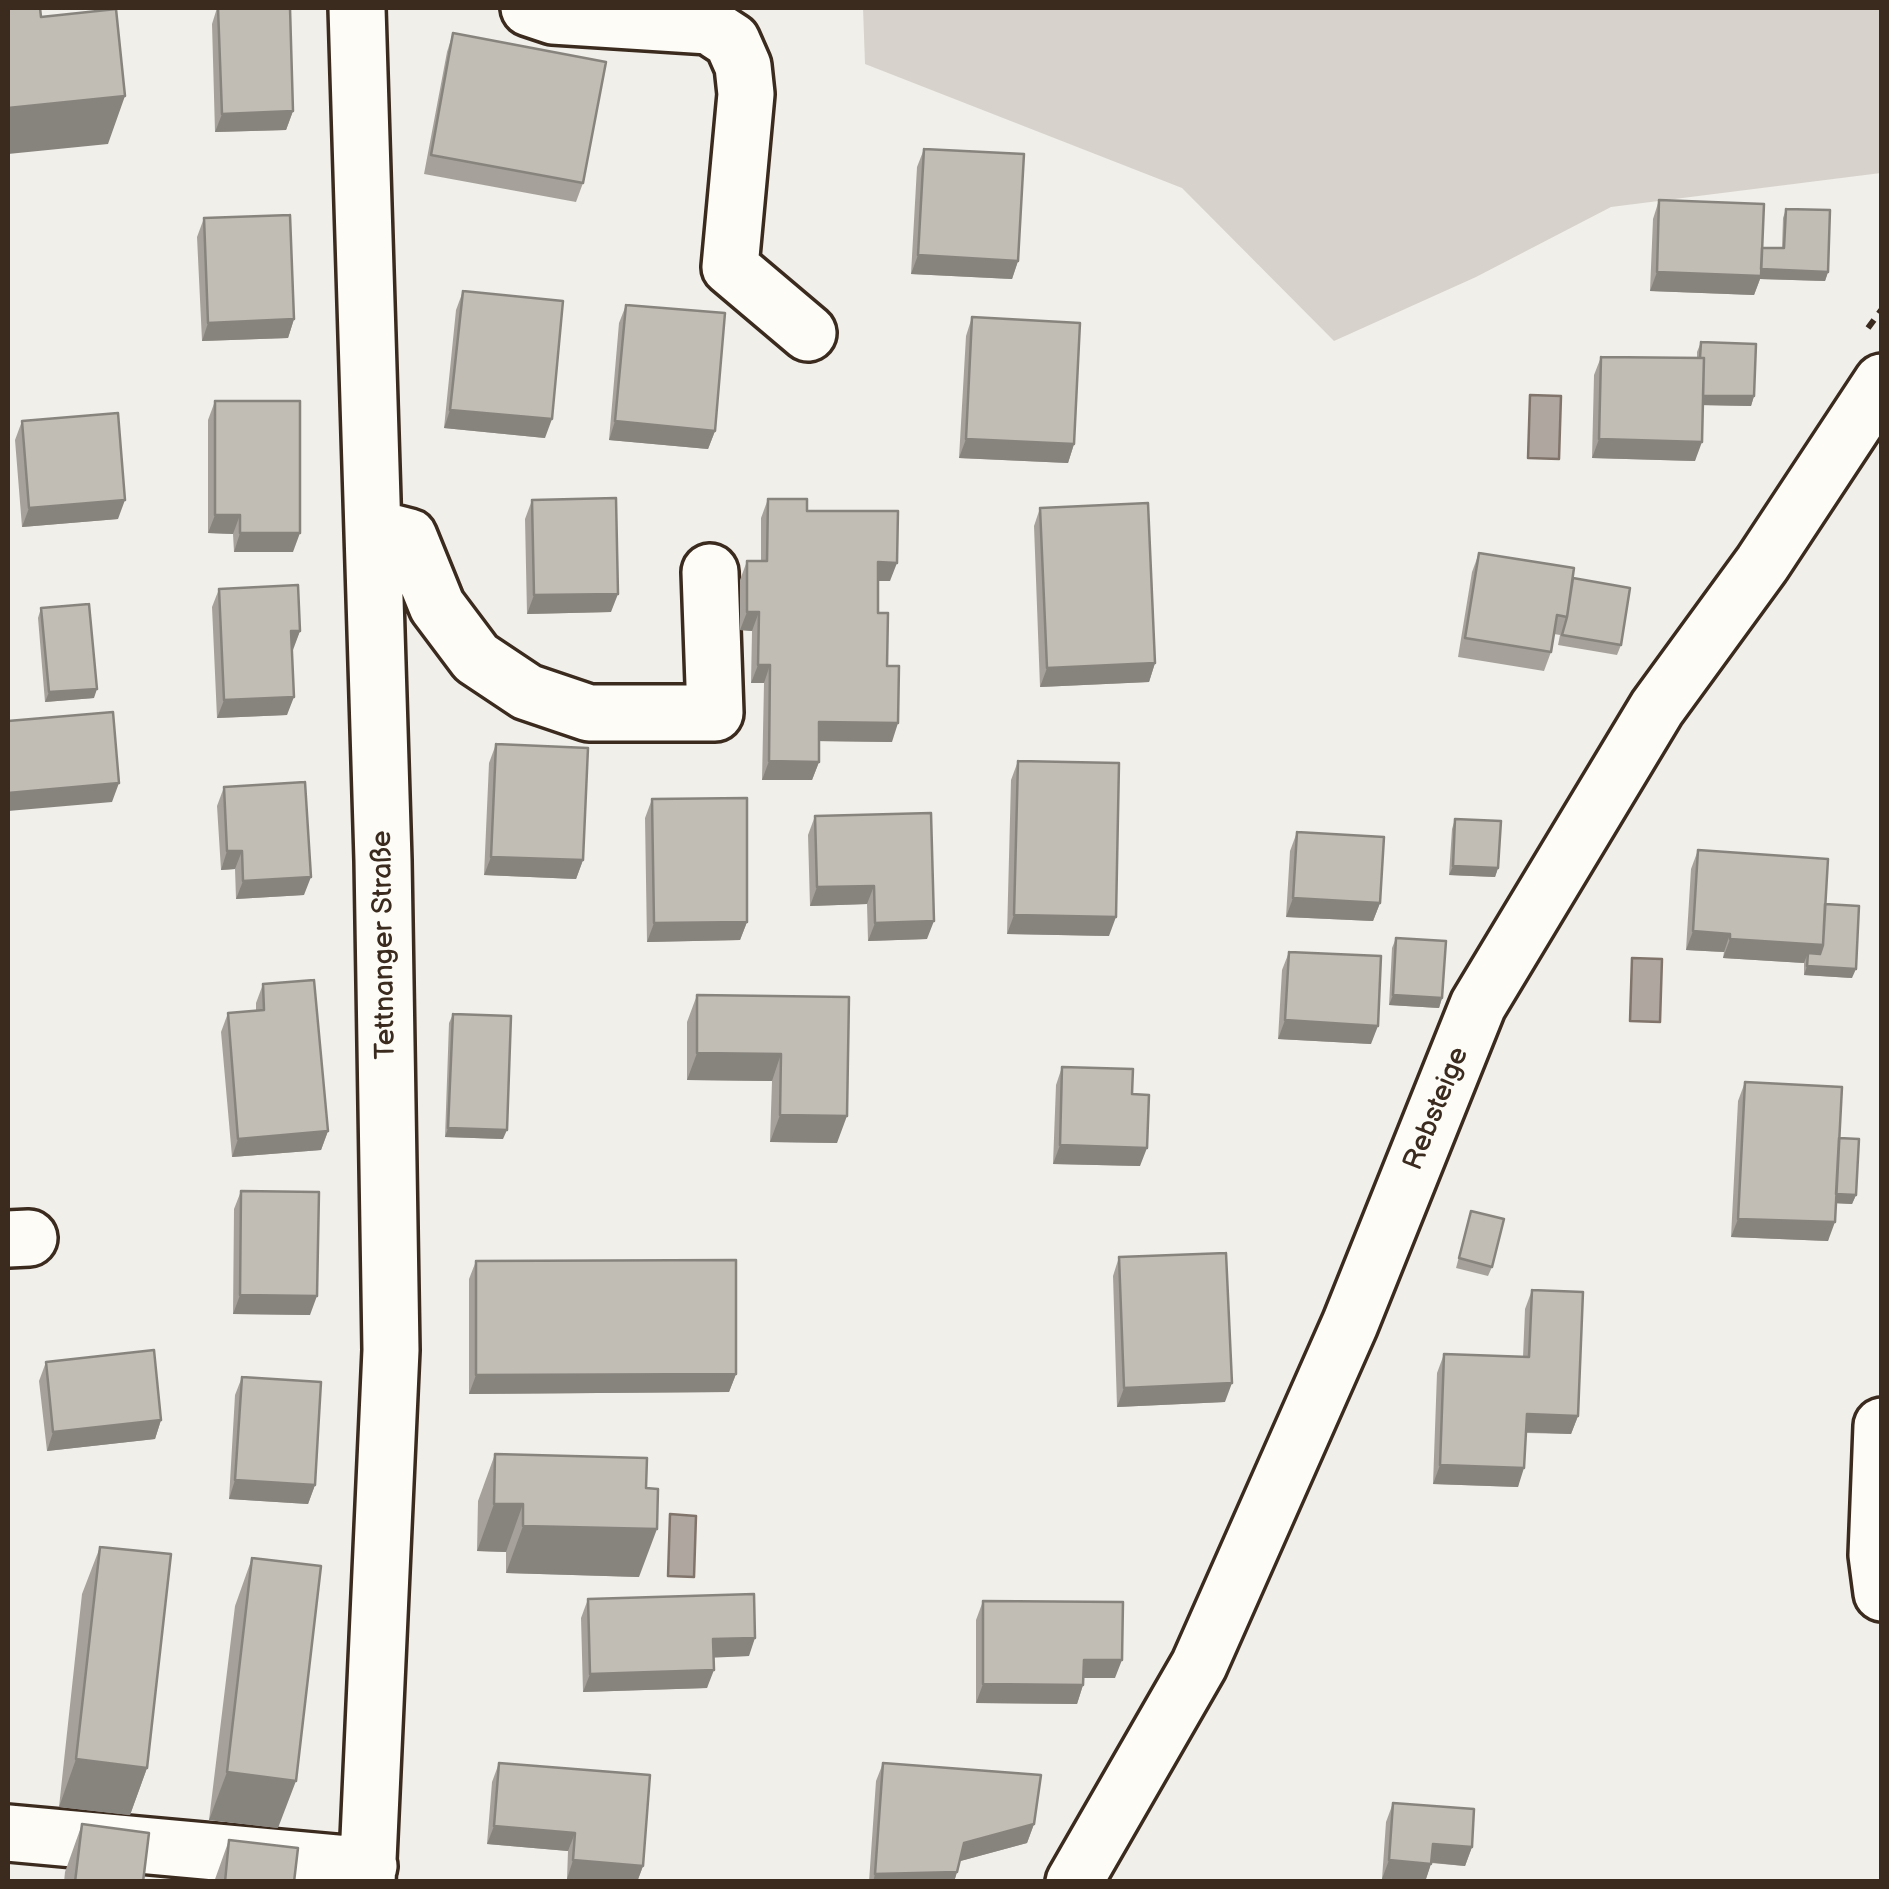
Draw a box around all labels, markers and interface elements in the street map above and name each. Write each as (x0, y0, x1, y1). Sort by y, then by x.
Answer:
street label: Tettnanger Straße (366, 830, 404, 1060)
street label: Rebsteige (1397, 1043, 1477, 1175)

